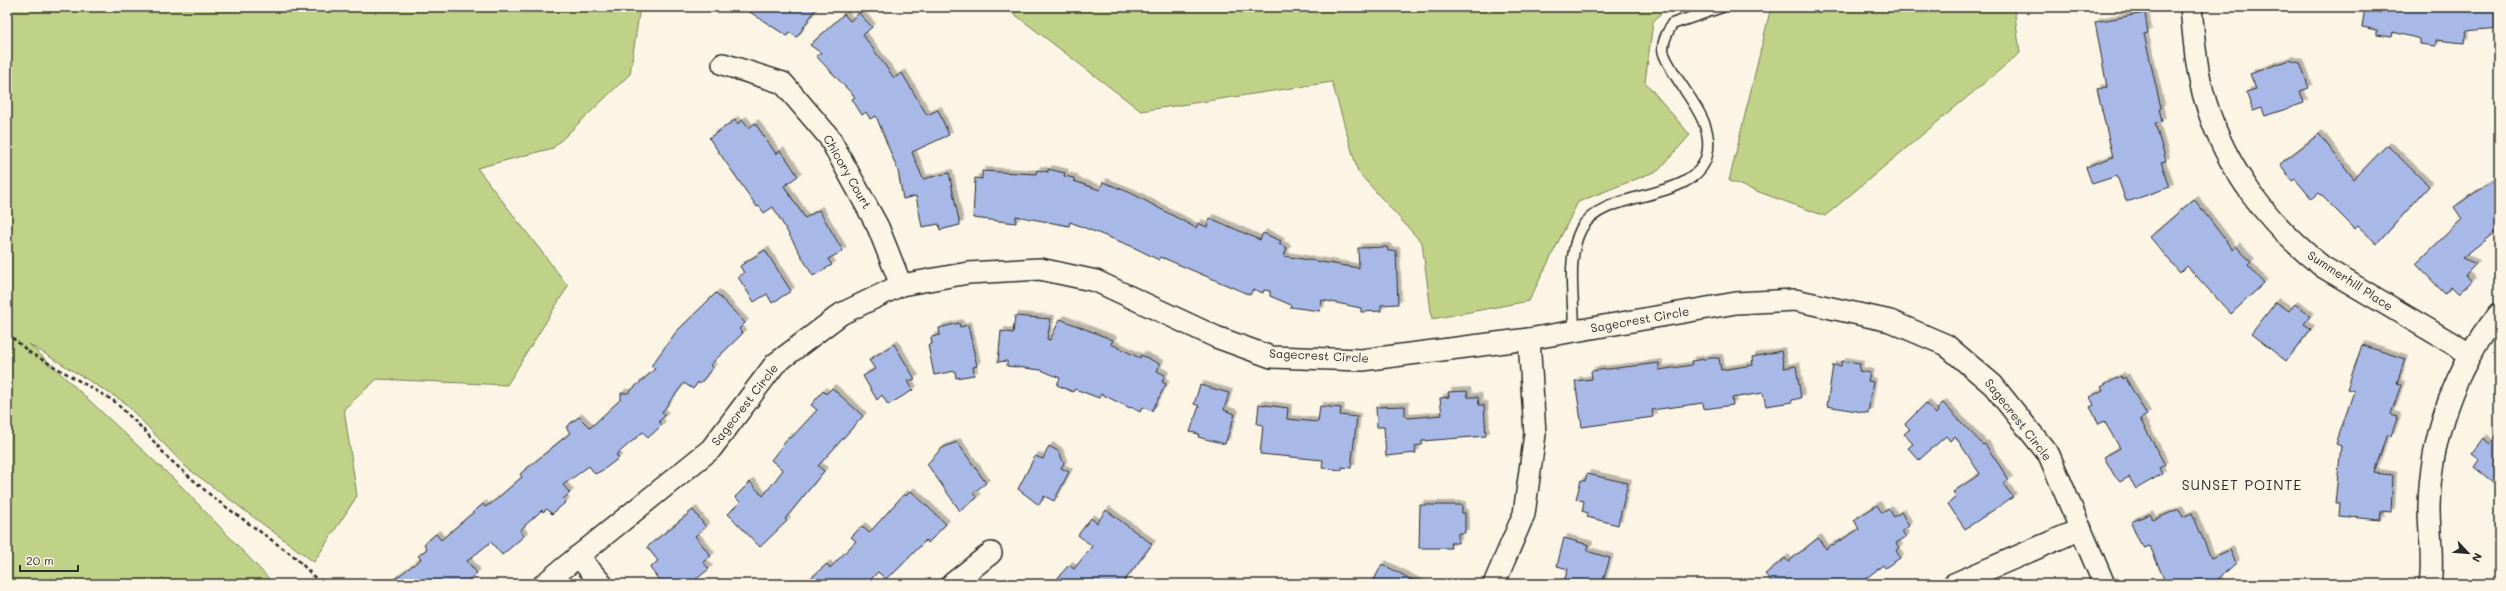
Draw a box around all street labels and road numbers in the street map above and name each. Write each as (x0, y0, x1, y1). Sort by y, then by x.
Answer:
street label: Chicory Court (820, 132, 876, 211)
street label: Summerhill Place (2305, 247, 2396, 314)
street label: Sagecrest Circle (1589, 302, 1690, 336)
street label: Sagecrest Circle (1269, 344, 1369, 366)
street label: Sagecrest Circle (707, 360, 781, 449)
street label: Sagecrest Circle (1982, 375, 2056, 464)

